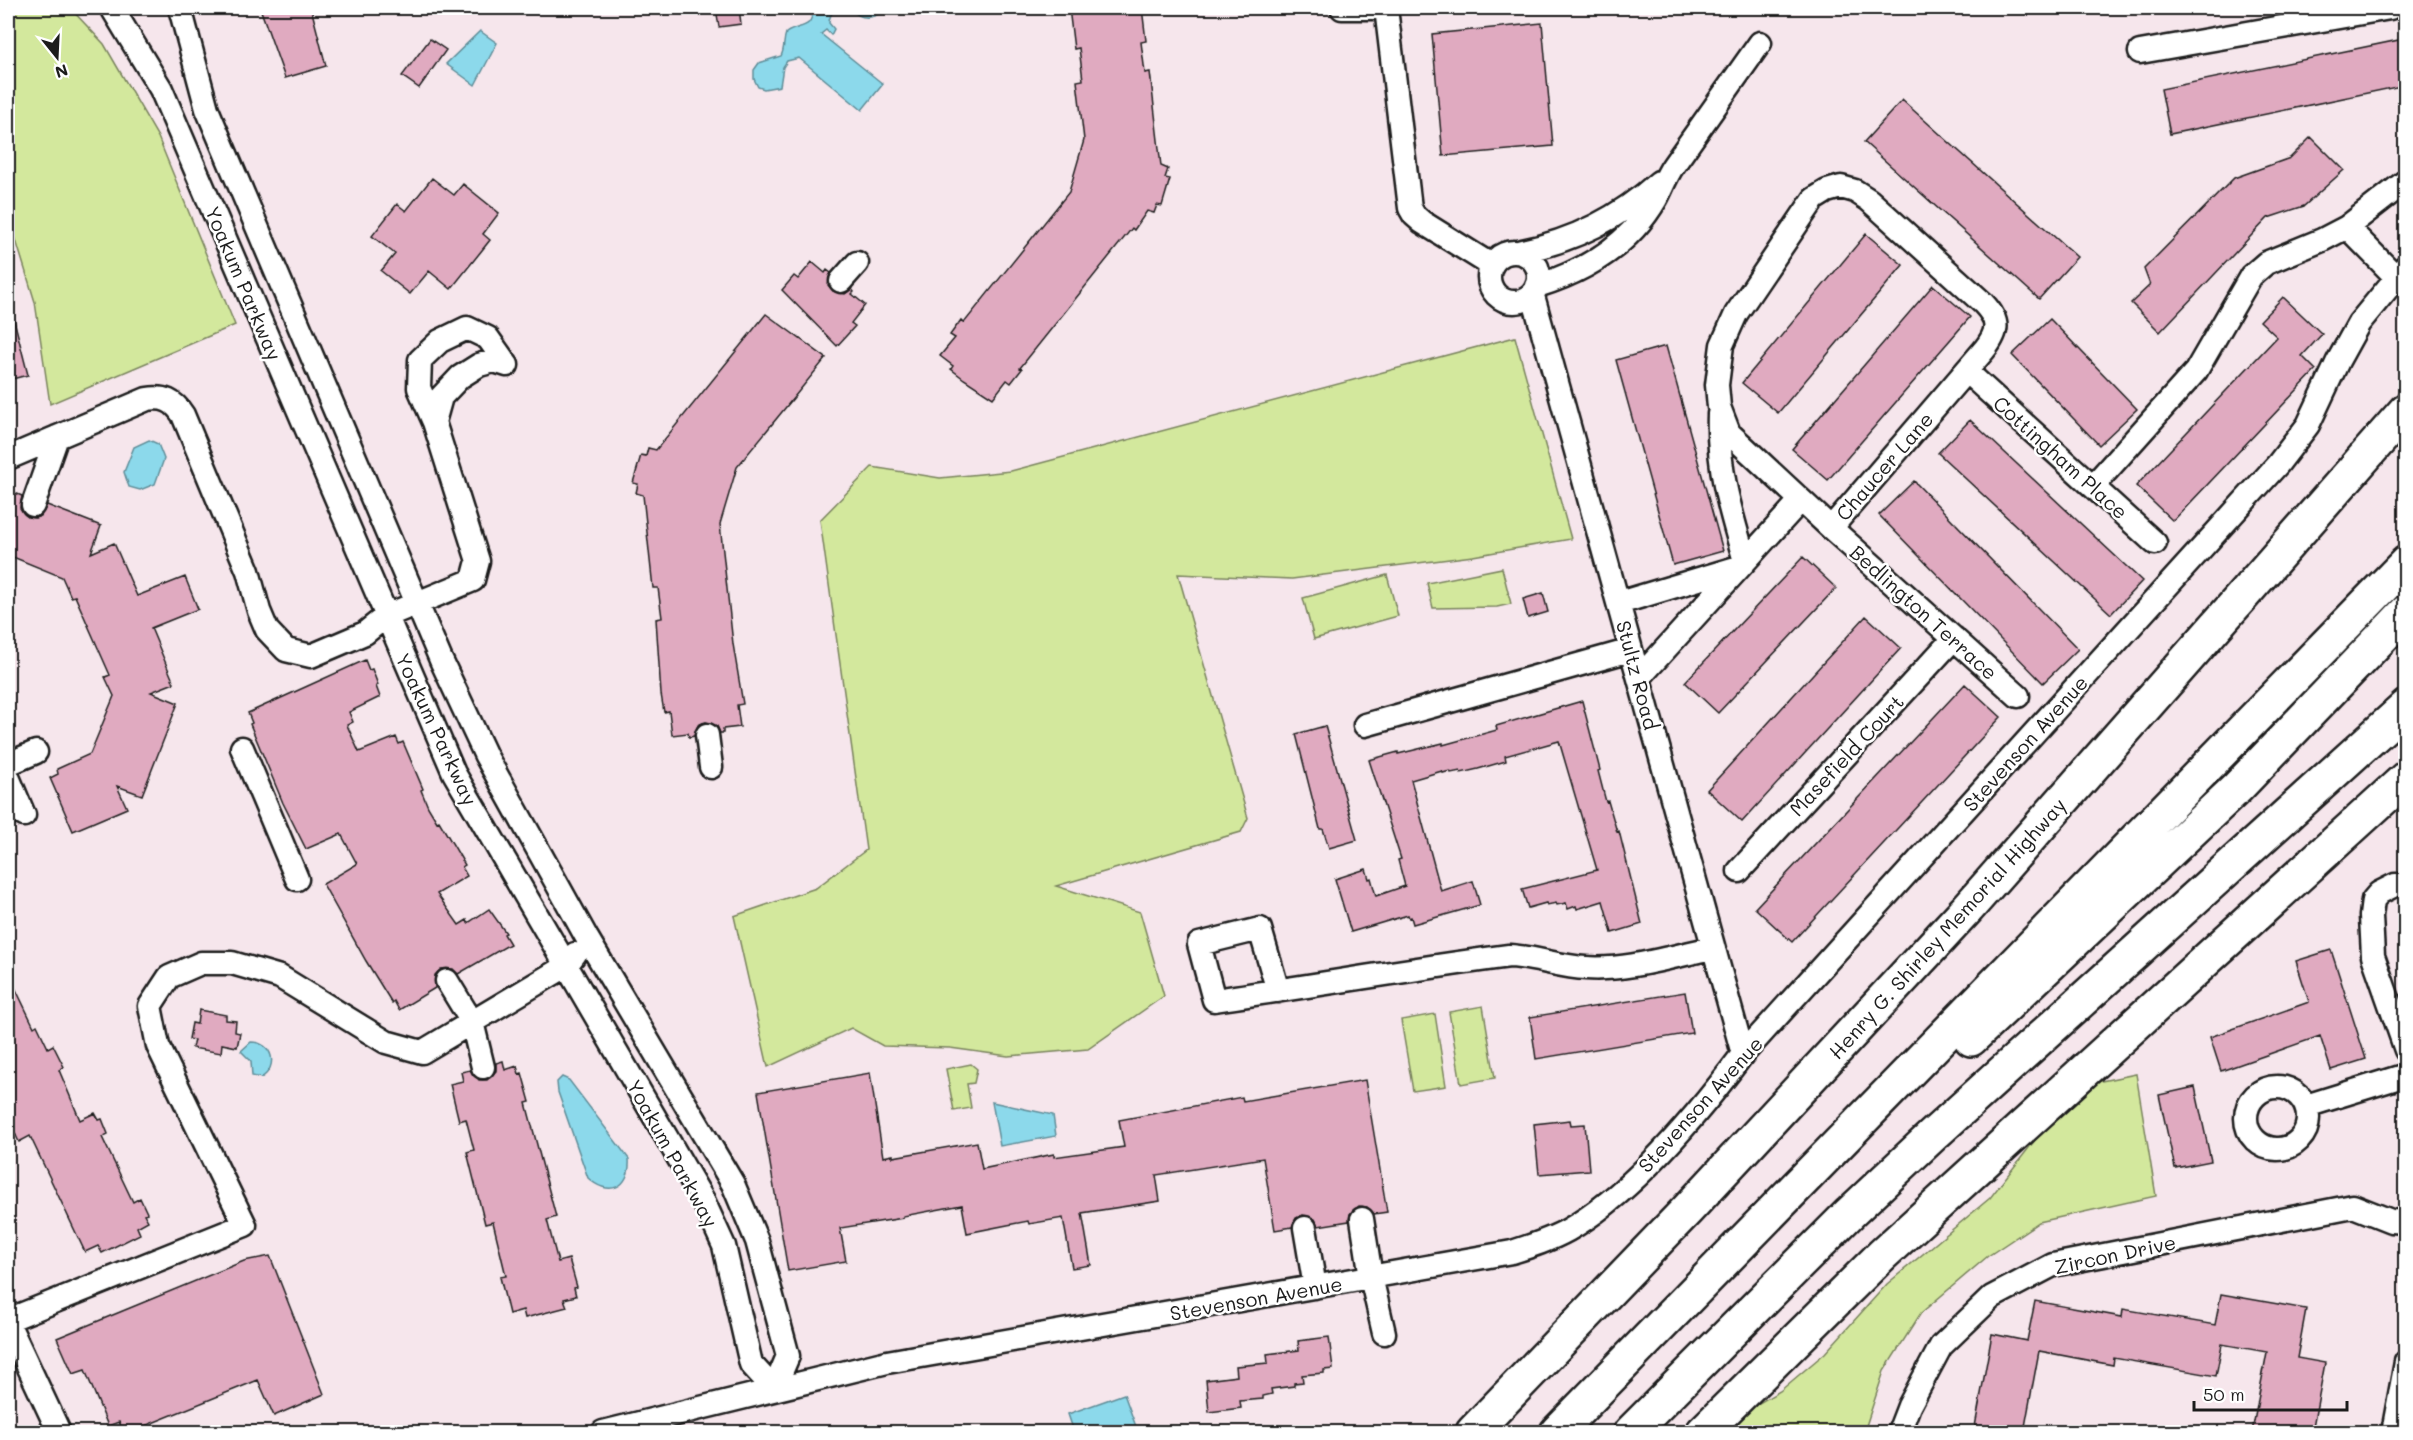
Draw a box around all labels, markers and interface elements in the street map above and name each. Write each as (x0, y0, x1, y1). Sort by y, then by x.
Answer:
north arrow (27, 27, 87, 87)
text: N (53, 60, 71, 84)
street label: Yoakum Parkway (200, 202, 288, 364)
street label: Cottingham Place (1988, 390, 2134, 524)
street label: Chaucer Lane (1830, 406, 1938, 526)
street label: Bedlington Terrace (1845, 539, 2003, 685)
street label: Stultz Road (1611, 617, 1665, 733)
street label: Yoakum Parkway (390, 649, 484, 809)
street label: Stevenson Avenue (1957, 669, 2093, 817)
street label: Masefield Court (1783, 689, 1909, 821)
street label: Henry G. Shirley Memorial Highway (1823, 792, 2071, 1064)
street label: Stevenson Avenue (1632, 1030, 1768, 1178)
street label: Yoakum Parkway (622, 1075, 724, 1231)
street label: Zircon Drive (2052, 1228, 2178, 1280)
street label: Stevenson Avenue (1168, 1270, 1344, 1326)
scale bar (2194, 1374, 2347, 1412)
text: 50 m (2203, 1382, 2245, 1406)

